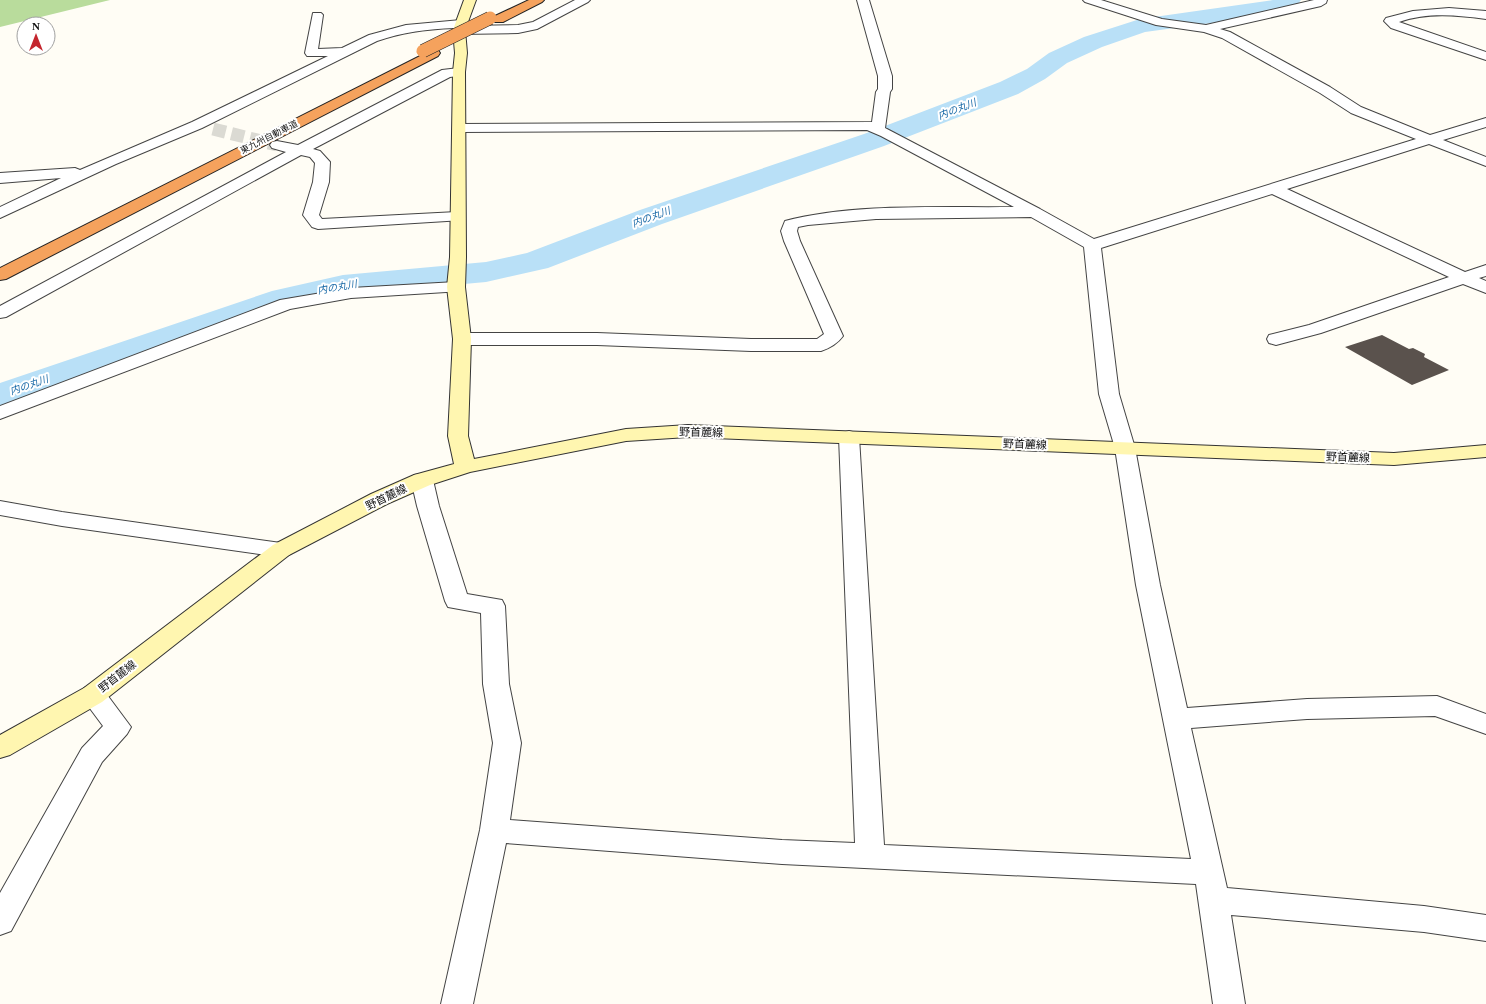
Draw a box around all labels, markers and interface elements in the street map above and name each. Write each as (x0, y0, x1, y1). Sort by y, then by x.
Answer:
north arrow (16, 16, 56, 56)
text: N (32, 20, 40, 32)
water label: 内の丸川 (936, 96, 979, 121)
street label: 東九州自動車道 (238, 117, 299, 156)
water label: 内の丸川 (630, 205, 673, 229)
water label: 内の丸川 (316, 278, 359, 296)
water label: 内の丸川 (8, 373, 51, 397)
street label: 野首麓線 (679, 426, 723, 438)
street label: 野首麓線 (1003, 437, 1047, 451)
street label: 野首麓線 (1326, 450, 1370, 464)
street label: 野首麓線 (364, 482, 408, 512)
street label: 野首麓線 (96, 658, 138, 694)

